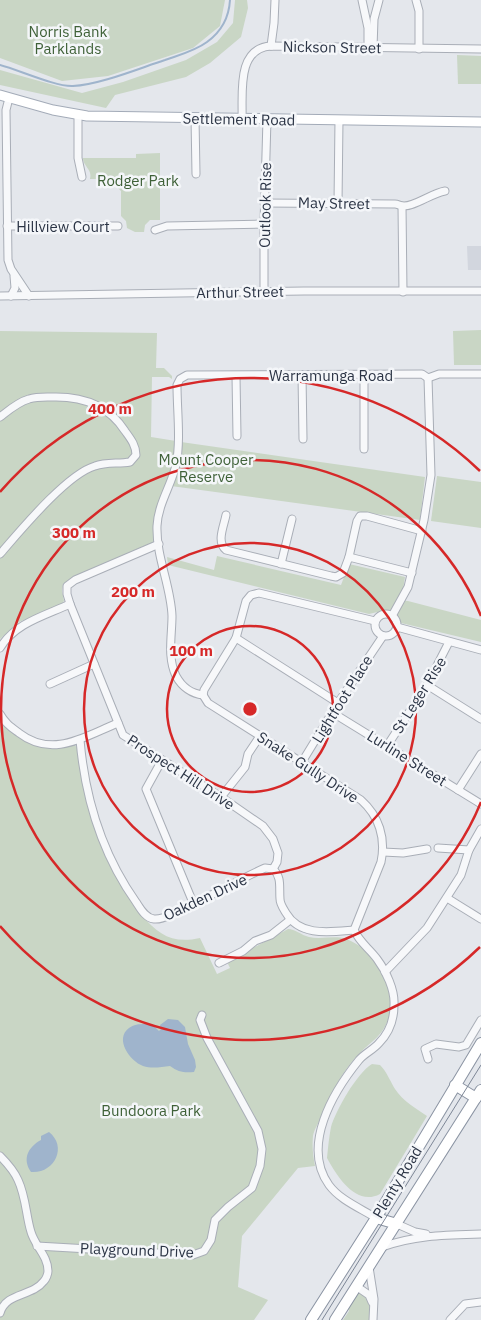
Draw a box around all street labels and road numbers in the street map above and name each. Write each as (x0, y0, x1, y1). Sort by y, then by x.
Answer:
street label: Nickson Street (283, 37, 381, 57)
street label: Settlement Road (182, 109, 296, 129)
street label: Outlook Rise (255, 162, 275, 248)
street label: May Street (298, 193, 370, 213)
street label: Hillview Court (16, 217, 110, 236)
street label: Arthur Street (196, 282, 284, 302)
street label: Warramunga Road (269, 366, 393, 385)
street label: Lightfoot Place (307, 652, 377, 746)
street label: St Leger Rise (388, 653, 450, 737)
street label: Lurline Street (364, 726, 450, 790)
street label: Snake Gully Drive (254, 727, 362, 807)
street label: Prospect Hill Drive (124, 730, 238, 814)
street label: Oakden Drive (160, 869, 250, 925)
street label: Plenty Road (368, 1143, 426, 1221)
street label: Playground Drive (80, 1239, 194, 1261)

